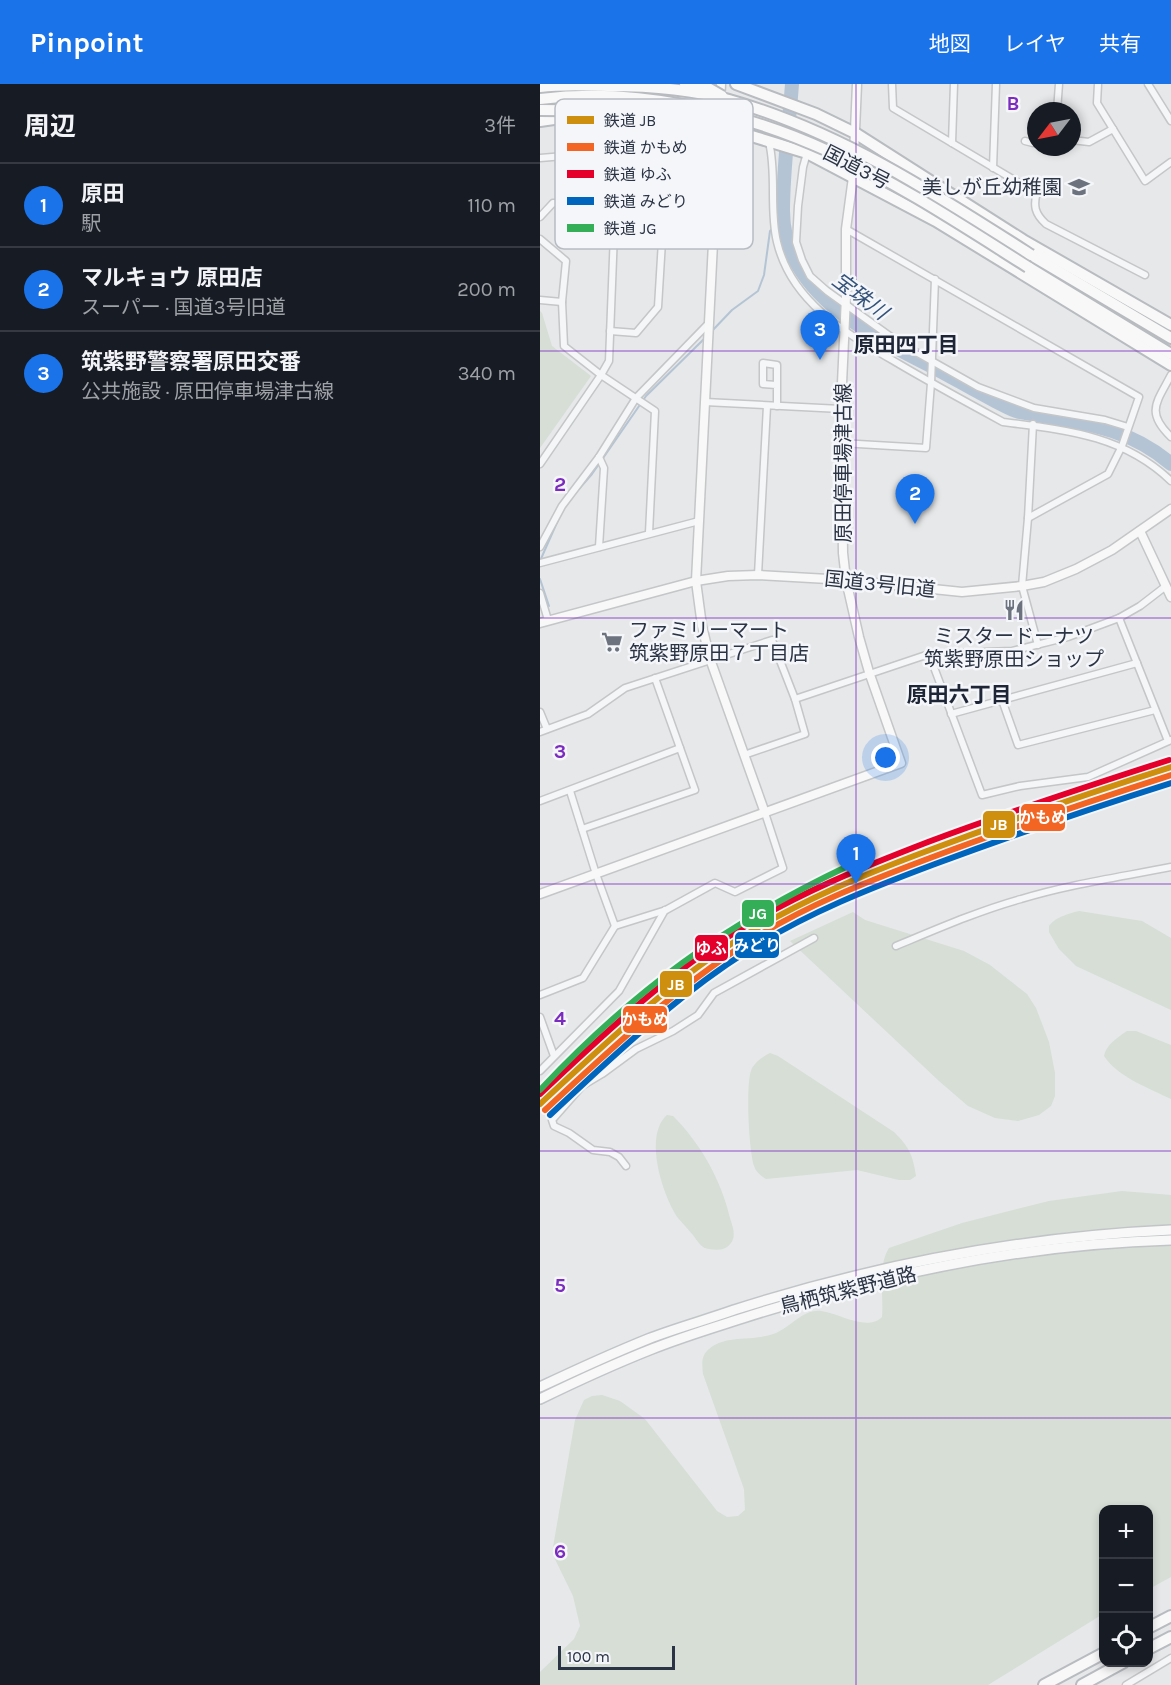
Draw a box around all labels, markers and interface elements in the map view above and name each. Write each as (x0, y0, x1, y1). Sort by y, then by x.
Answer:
text: Pinpoint (30, 26, 143, 59)
text: 地図 (929, 32, 971, 56)
text: レイヤ (1004, 32, 1066, 56)
text: 共有 (1099, 32, 1141, 56)
text: B (1007, 92, 1019, 115)
legend (555, 99, 753, 249)
north arrow (1027, 102, 1081, 156)
text: 周辺 (24, 111, 76, 142)
text: 鉄道 JB (604, 111, 656, 130)
text: 3件 (484, 114, 516, 137)
text: 鉄道 かもめ (604, 138, 688, 157)
street label: 国道3号 (820, 141, 894, 194)
text: 鉄道 ゆふ (604, 165, 671, 184)
school or university icon: 美しが丘幼稚園 (1067, 175, 1091, 199)
place label: 美しが丘幼稚園 (922, 176, 1062, 199)
text: 原田 (81, 181, 125, 207)
text: 鉄道 みどり (604, 192, 688, 211)
text: 1 (40, 194, 47, 217)
text: 110 m (467, 194, 516, 217)
text: 駅 (81, 212, 101, 235)
text: 鉄道 JG (604, 219, 657, 238)
text: マルキョウ 原田店 (81, 265, 263, 291)
water label: 宝珠川 (828, 267, 894, 326)
text: 2 (37, 278, 50, 301)
text: 200 m (457, 278, 516, 301)
text: スーパー · 国道3号旧道 (81, 296, 286, 319)
pin: 3 (800, 310, 840, 360)
district label: 原田四丁目 (854, 333, 959, 357)
text: 筑紫野警察署原田交番 (81, 349, 301, 375)
text: 3 (37, 362, 50, 385)
text: 340 m (458, 362, 516, 385)
text: 公共施設 · 原田停車場津古線 (81, 380, 334, 403)
street label: 原田停車場津古線 (832, 383, 855, 543)
text: 2 (554, 473, 566, 496)
pin: 2 (896, 474, 934, 524)
street label: 国道3号旧道 (823, 567, 937, 602)
restaurant icon: ミスタードーナツ 筑紫野原田ショップ (1002, 598, 1026, 622)
place label: ファミリーマート 筑紫野原田７丁目店 (629, 619, 809, 665)
place label: ミスタードーナツ 筑紫野原田ショップ (924, 625, 1104, 671)
supermarket icon: ファミリーマート 筑紫野原田７丁目店 (600, 630, 624, 654)
district label: 原田六丁目 (907, 683, 1012, 707)
text: 3 (554, 740, 566, 763)
your location (871, 743, 900, 772)
line badge: かもめ (1020, 803, 1066, 832)
text: かもめ (1019, 808, 1067, 827)
line badge: JB (982, 810, 1016, 839)
text: JB (990, 815, 1008, 834)
pin: 1 (836, 834, 876, 884)
line badge: JG (741, 899, 775, 928)
text: JG (749, 904, 767, 923)
line badge: みどり (734, 931, 780, 959)
line badge: ゆふ (694, 934, 729, 962)
text: みどり (733, 936, 781, 955)
text: ゆふ (695, 939, 727, 958)
line badge: JB (659, 970, 693, 998)
text: JB (667, 975, 685, 994)
line badge: かもめ (622, 1005, 668, 1034)
text: 4 (554, 1007, 566, 1030)
text: かもめ (621, 1010, 669, 1029)
street label: 鳥栖筑紫野道路 (777, 1262, 919, 1319)
text: 5 (554, 1274, 566, 1297)
map controls (1099, 1505, 1153, 1667)
button: + (1099, 1505, 1153, 1559)
text: 6 (554, 1540, 566, 1563)
button: − (1099, 1559, 1153, 1613)
button: locate (1099, 1613, 1153, 1667)
scale bar (558, 1643, 675, 1670)
text: 100 m (567, 1647, 610, 1666)

